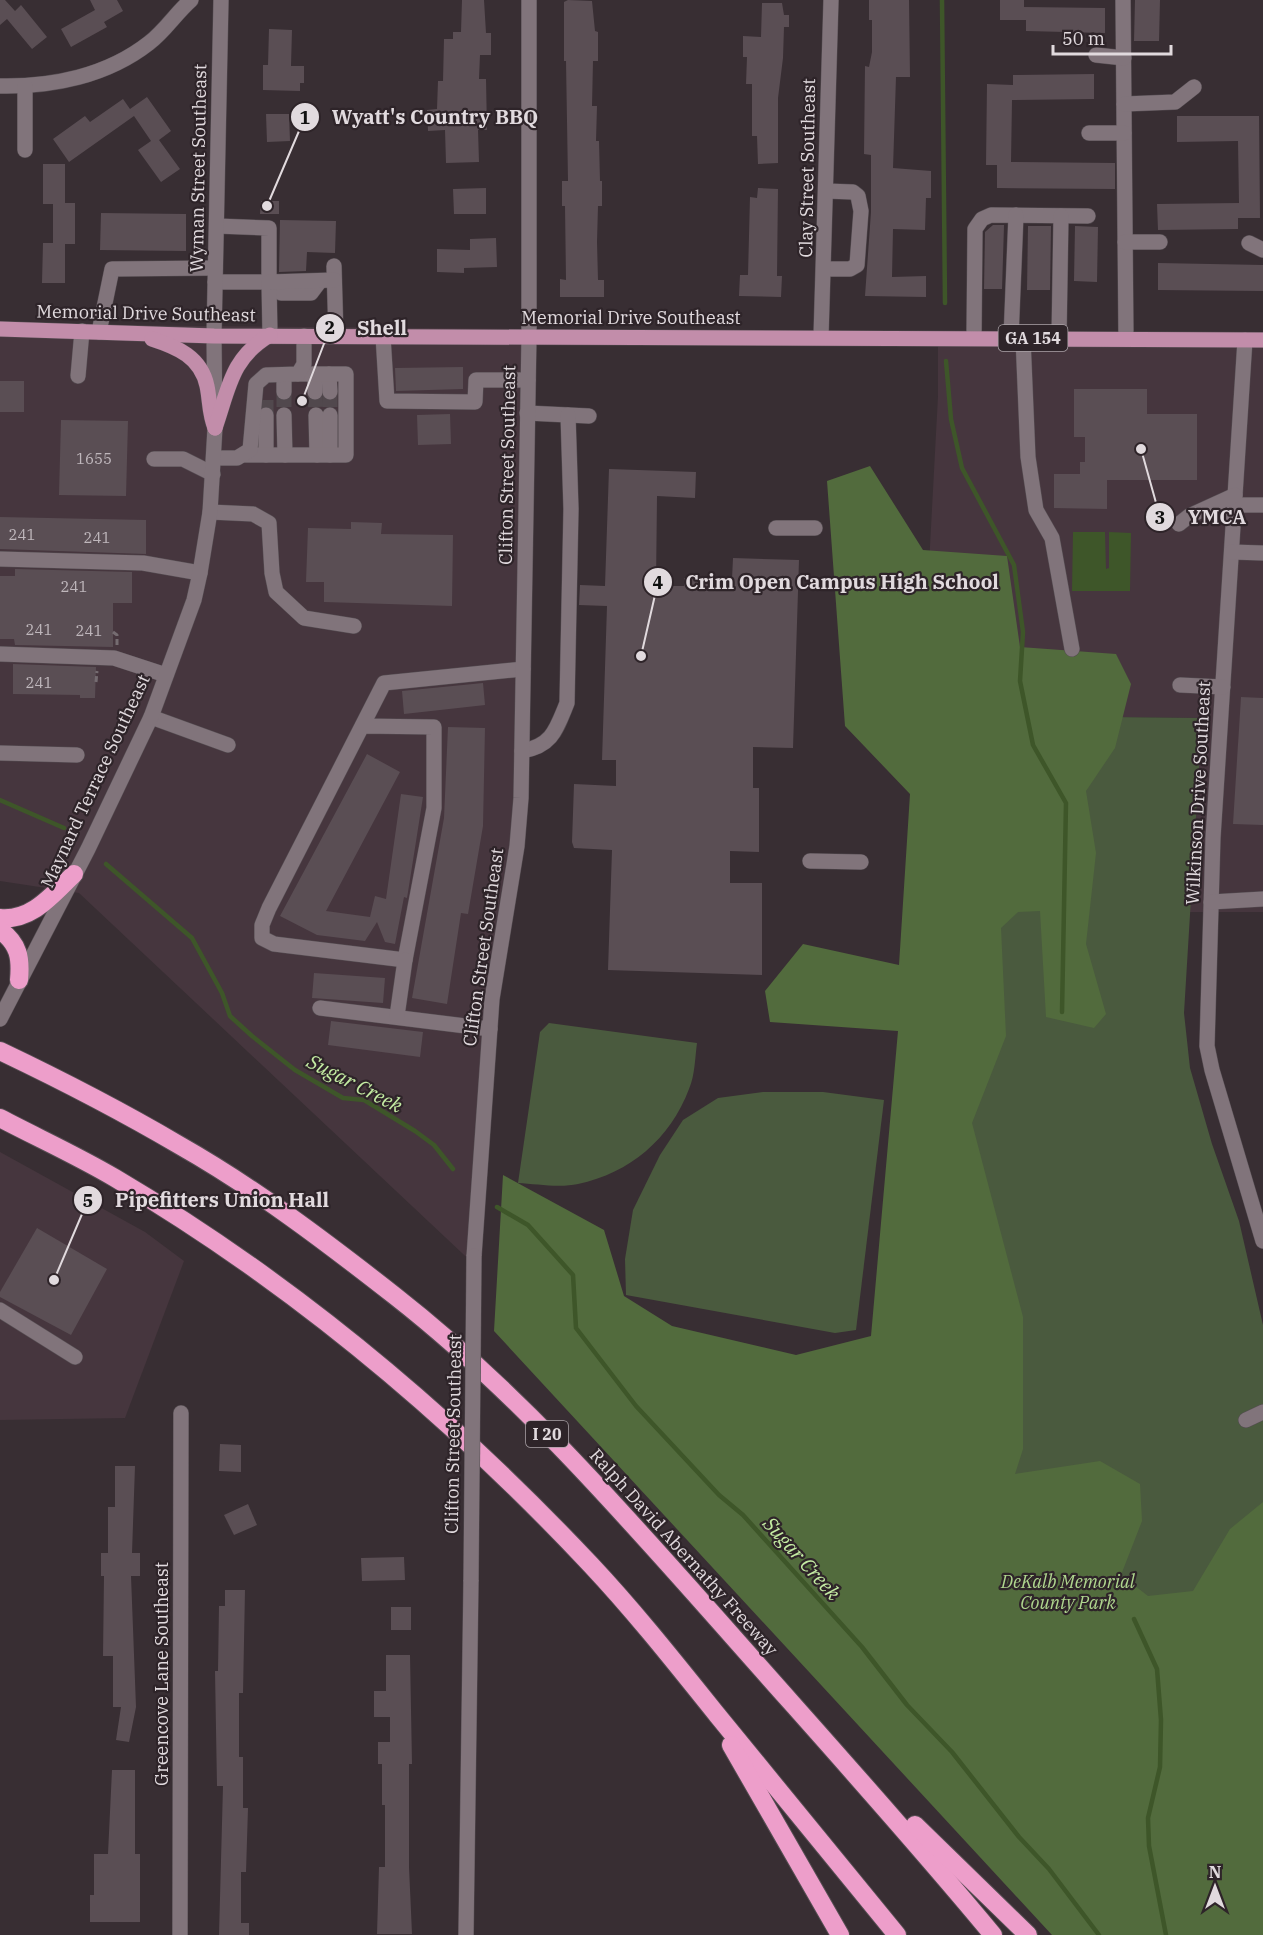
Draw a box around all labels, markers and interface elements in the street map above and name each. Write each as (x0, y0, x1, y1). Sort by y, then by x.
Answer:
scale bar (1053, 18, 1172, 56)
text: 50 m (1062, 27, 1105, 50)
street label: Wyman Street Southeast (185, 64, 211, 272)
street label: Clay Street Southeast (794, 78, 820, 258)
callout: Wyatt's Country BBQ (290, 98, 551, 136)
text: Wyatt's Country BBQ (332, 103, 538, 130)
text: 1 (300, 106, 311, 129)
street label: Memorial Drive Southeast (36, 300, 256, 326)
street label: Memorial Drive Southeast (521, 306, 741, 329)
callout: Shell (315, 309, 419, 347)
text: Shell (357, 314, 407, 341)
text: 2 (325, 316, 335, 339)
road number: GA 154 (998, 325, 1068, 351)
street label: Clifton Street Southeast (494, 365, 520, 565)
house number: 1655 (76, 449, 112, 468)
callout: YMCA (1145, 498, 1258, 536)
text: YMCA (1188, 503, 1246, 530)
text: 3 (1155, 506, 1165, 529)
house number: 241 (8, 525, 36, 544)
house number: 241 (83, 528, 111, 547)
callout: Crim Open Campus High School (643, 563, 1011, 601)
text: Crim Open Campus High School (685, 568, 999, 595)
text: 4 (653, 571, 664, 594)
house number: 241 (60, 577, 88, 596)
house number: 241 (25, 620, 53, 639)
house number: 241 (75, 621, 103, 640)
street label: Maynard Terrace Southeast (35, 671, 155, 891)
house number: 241 (25, 673, 53, 692)
street label: Wilkinson Drive Southeast (1181, 680, 1215, 906)
street label: Clifton Street Southeast (458, 846, 508, 1048)
water label: Sugar Creek (302, 1047, 408, 1119)
callout: Pipefitters Union Hall (73, 1181, 341, 1219)
text: Pipefitters Union Hall (115, 1186, 329, 1213)
text: 5 (83, 1189, 93, 1212)
street label: Clifton Street Southeast (440, 1334, 466, 1534)
road number: I 20 (526, 1421, 568, 1447)
street label: Ralph David Abernathy Freeway (585, 1444, 783, 1661)
water label: Sugar Creek (757, 1510, 847, 1606)
street label: Greencove Lane Southeast (150, 1562, 173, 1786)
park label: DeKalb Memorial County Park (1000, 1570, 1136, 1614)
north arrow (1185, 1857, 1245, 1917)
text: N (1209, 1862, 1221, 1882)

